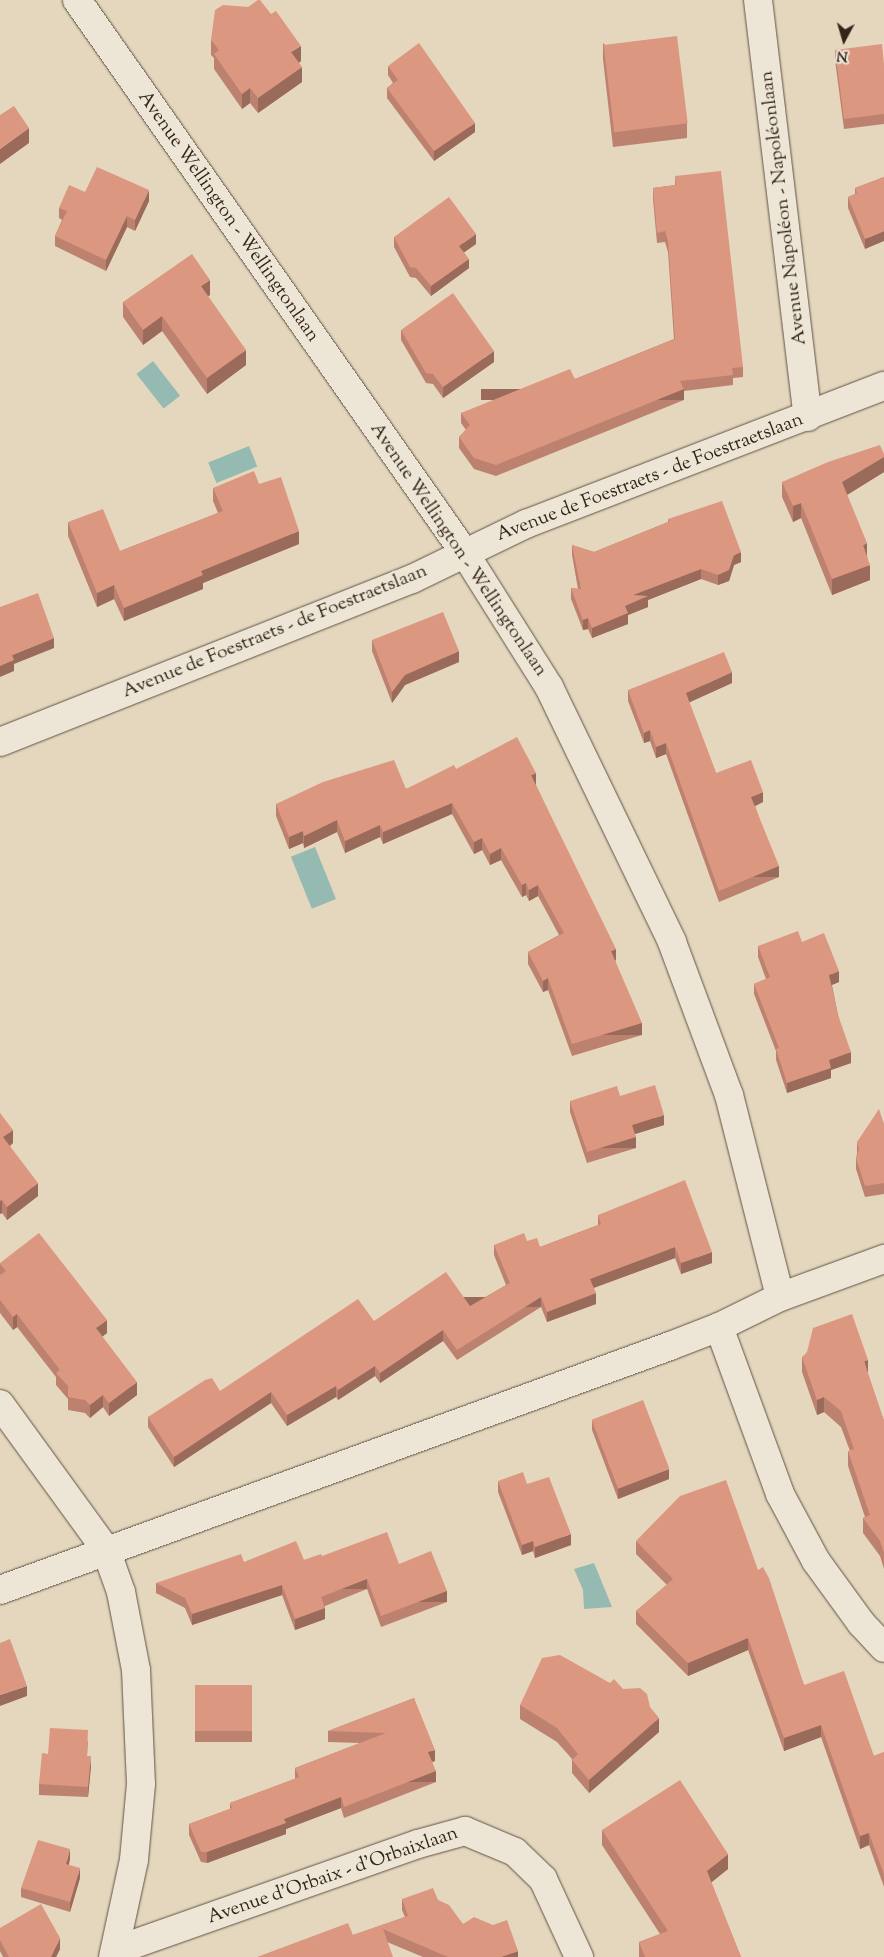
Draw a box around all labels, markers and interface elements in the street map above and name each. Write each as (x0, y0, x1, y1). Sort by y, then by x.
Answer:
north arrow (819, 15, 869, 65)
text: N (836, 44, 849, 65)
street label: Avenue Napoléon - Napoléonlaan (756, 70, 812, 346)
street label: Avenue Wellington - Wellingtonlaan (132, 87, 324, 347)
street label: Avenue de Foestraets - de Foestraetslaan (493, 409, 807, 547)
street label: Avenue Wellington - Wellingtonlaan (364, 419, 552, 681)
street label: Avenue de Foestraets - de Foestraetslaan (119, 560, 431, 704)
street label: Avenue d'Orbaix - d'Orbaixlaan (205, 1822, 461, 1930)

